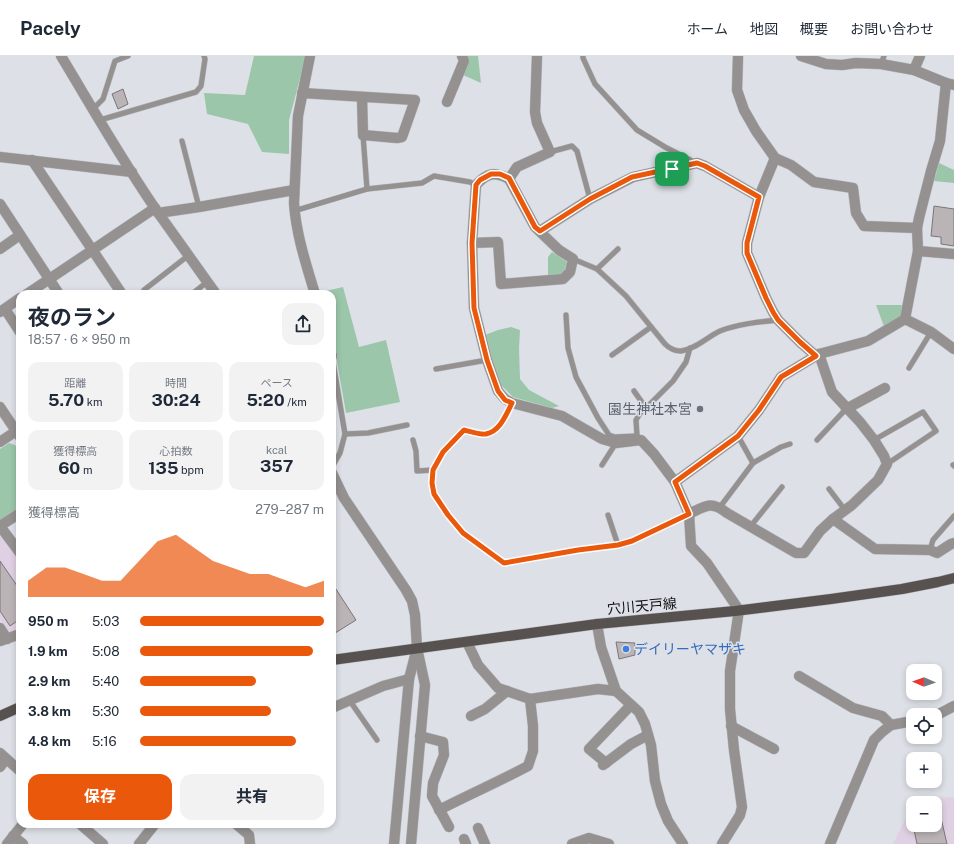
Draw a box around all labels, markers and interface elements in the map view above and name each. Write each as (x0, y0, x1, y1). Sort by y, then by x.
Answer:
text: Pacely (20, 17, 81, 39)
text: ホーム (686, 21, 728, 37)
text: 地図 (750, 21, 778, 37)
text: 概要 (800, 21, 828, 37)
text: お問い合わせ (850, 21, 934, 37)
pin (655, 152, 689, 186)
icon: arrive (661, 158, 683, 180)
button: share (282, 303, 324, 345)
text: 夜のラン (28, 304, 116, 330)
text: 18:57 · 6 × 950 m (28, 332, 130, 347)
text: 距離 (64, 377, 86, 389)
text: 時間 (165, 377, 187, 389)
text: ペース (260, 377, 293, 389)
text: 5.70 (48, 390, 84, 410)
text: 30:24 (151, 390, 201, 410)
text: 5:20 (246, 390, 285, 410)
text: km (84, 396, 103, 408)
text: /km (285, 396, 307, 408)
place label: 園生神社本宮 (608, 401, 692, 417)
marker: 園生神社本宮 (695, 404, 705, 414)
text: kcal (266, 444, 287, 456)
text: 獲得標高 (53, 445, 97, 457)
text: 心拍数 (159, 445, 192, 457)
text: 357 (260, 456, 293, 476)
text: 60 (58, 458, 80, 478)
text: 135 (148, 458, 178, 478)
text: m (80, 464, 93, 476)
text: bpm (178, 464, 204, 476)
text: 279–287 m (255, 502, 324, 517)
text: 獲得標高 (28, 505, 80, 520)
street label: 穴川天戸線 (606, 595, 678, 617)
text: 950 m (28, 614, 68, 629)
text: 5:03 (92, 614, 119, 629)
place label: デイリーヤマザキ (634, 641, 746, 657)
text: 1.9 km (28, 644, 68, 659)
text: 5:08 (92, 644, 120, 659)
marker: デイリーヤマザキ (621, 644, 631, 654)
north arrow (906, 664, 942, 700)
map controls (906, 664, 942, 832)
text: 2.9 km (28, 674, 70, 689)
text: 5:40 (92, 674, 119, 689)
text: 3.8 km (28, 704, 71, 719)
text: 5:30 (92, 704, 119, 719)
button: locate (906, 708, 942, 744)
text: 4.8 km (28, 734, 71, 749)
text: 5:16 (92, 734, 117, 749)
button: + (906, 752, 942, 788)
button: 保存 (28, 774, 172, 820)
button: 共有 (180, 774, 324, 820)
button: − (906, 796, 942, 832)

